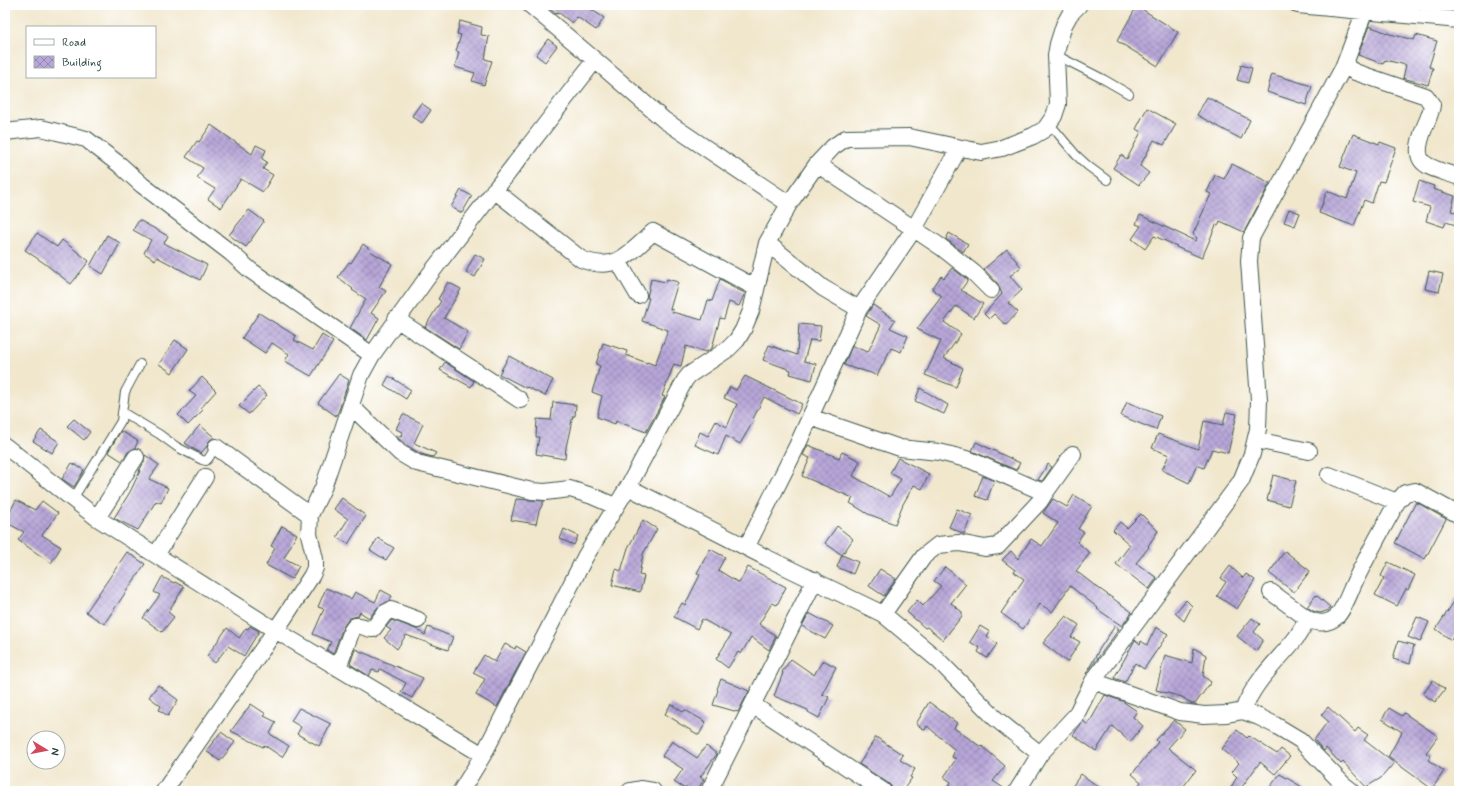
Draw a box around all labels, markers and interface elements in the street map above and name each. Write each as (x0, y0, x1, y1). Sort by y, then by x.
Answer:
legend (26, 26, 156, 78)
text: Road (62, 35, 86, 51)
text: Building (62, 55, 102, 72)
north arrow (26, 730, 66, 770)
text: N (47, 747, 62, 756)

